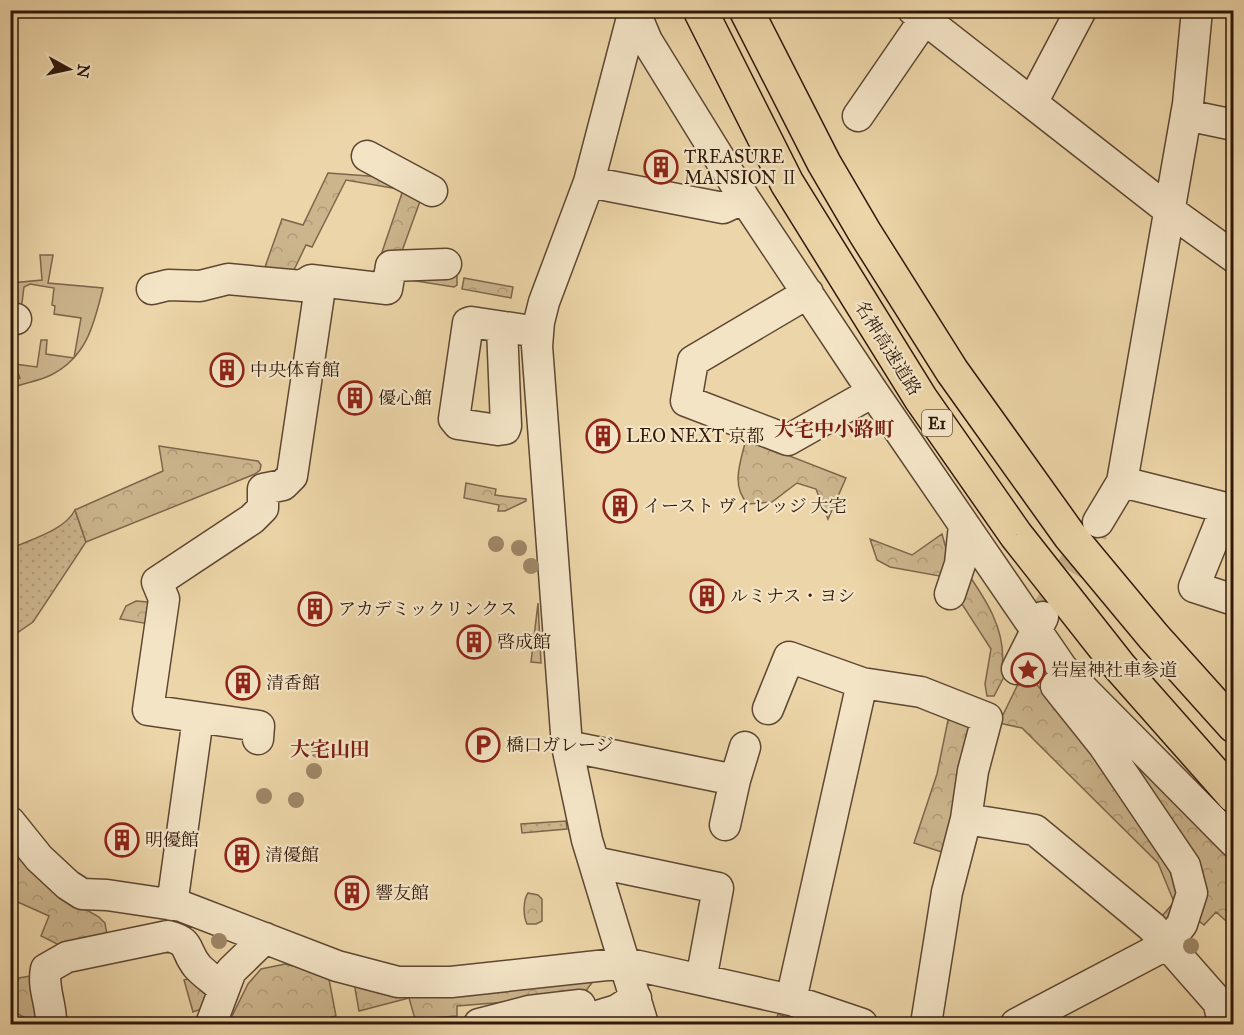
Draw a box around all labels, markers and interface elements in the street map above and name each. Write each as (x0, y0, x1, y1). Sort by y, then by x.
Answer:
north arrow (39, 39, 99, 99)
text: N (73, 63, 94, 79)
place label: TREASURE MANSION Ⅱ (684, 146, 798, 189)
building icon: TREASURE MANSION Ⅱ (643, 149, 679, 185)
street label: 名神高速道路 (850, 296, 926, 400)
building icon: 中央体育館 (209, 352, 245, 388)
place label: 中央体育館 (250, 359, 340, 381)
building icon: 優心館 (337, 380, 373, 416)
place label: 優心館 (378, 387, 432, 409)
road number: E1 (922, 410, 952, 436)
district label: 大宅中小路町 (774, 417, 895, 441)
building icon: LEO NEXT 京都 (585, 418, 621, 454)
place label: LEO NEXT 京都 (626, 425, 764, 447)
building icon: イースト ヴィレッジ 大宅 (602, 488, 638, 524)
place label: イースト ヴィレッジ 大宅 (643, 495, 847, 517)
building icon: ルミナス・ヨシ (689, 578, 725, 614)
place label: ルミナス・ヨシ (730, 585, 855, 607)
building icon: アカデミックリンクス (297, 591, 333, 627)
place label: アカデミックリンクス (338, 598, 517, 620)
building icon: 啓成館 (456, 624, 492, 660)
place label: 啓成館 (497, 631, 551, 653)
place icon: 岩屋神社車参道 (1010, 652, 1046, 688)
place label: 岩屋神社車参道 (1051, 659, 1177, 681)
building icon: 清香館 (225, 665, 261, 701)
place label: 清香館 (266, 672, 320, 694)
parking icon: 橋口ガレージ (465, 727, 501, 763)
place label: 橋口ガレージ (506, 734, 614, 756)
district label: 大宅山田 (290, 737, 370, 761)
building icon: 明優館 (104, 822, 140, 858)
place label: 明優館 (145, 829, 199, 851)
building icon: 清優館 (224, 837, 260, 873)
place label: 清優館 (265, 844, 319, 866)
building icon: 響友館 (334, 875, 370, 911)
place label: 響友館 (375, 882, 429, 904)

